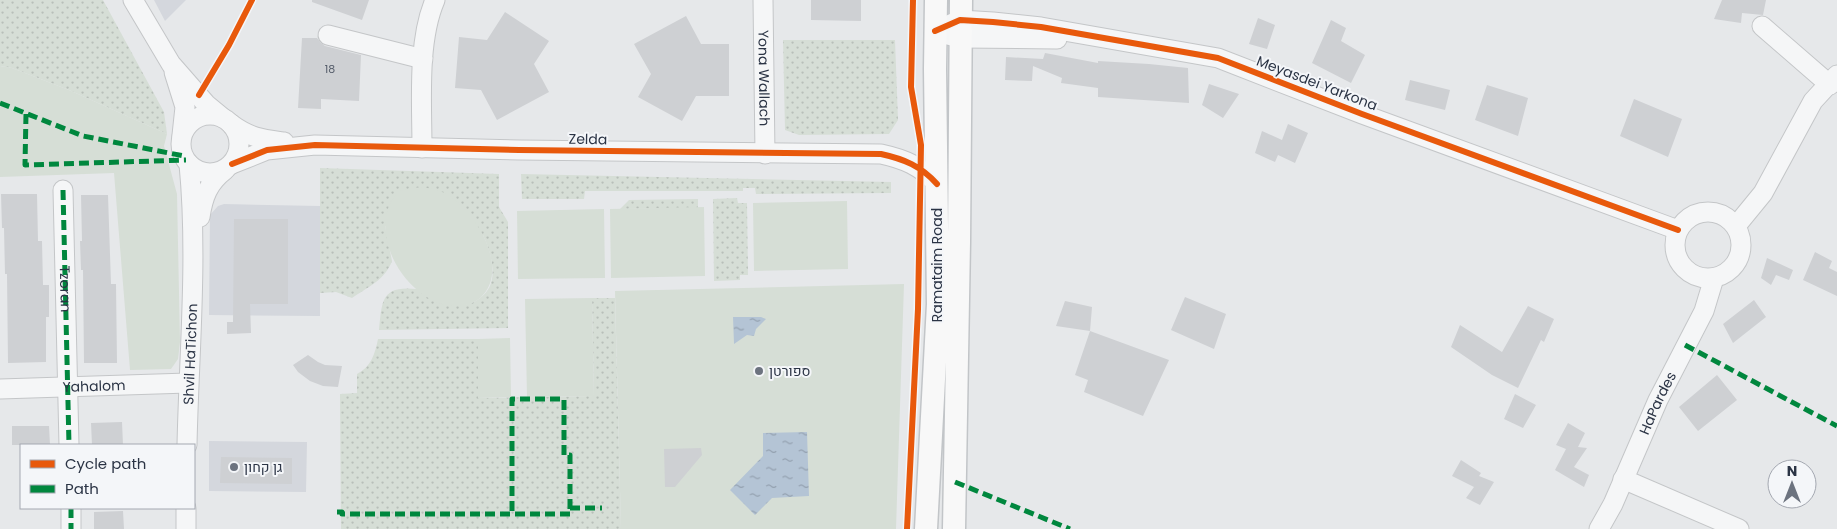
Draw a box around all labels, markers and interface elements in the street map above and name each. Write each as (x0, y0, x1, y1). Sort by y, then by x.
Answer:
street label: Yona Wallach (753, 30, 775, 126)
street label: Meyasdei Yarkona (1254, 51, 1380, 115)
house number: 18 (325, 61, 335, 77)
street label: Zelda (569, 129, 607, 149)
street label: Ramataim Road (927, 208, 947, 322)
street label: Tzoran (55, 265, 76, 312)
street label: Shvil HaTichon (178, 303, 202, 405)
place label: ספורטן (769, 361, 810, 381)
marker: ספורטן (753, 365, 765, 377)
street label: HaPardes (1634, 368, 1681, 438)
street label: Yahalom (62, 375, 126, 397)
legend (20, 444, 195, 509)
text: Cycle path (65, 453, 146, 474)
place label: גן קחון (244, 457, 283, 477)
north arrow (1767, 459, 1817, 509)
marker: גן קחון (228, 461, 240, 473)
text: N (1787, 461, 1797, 481)
text: Path (65, 478, 99, 499)

